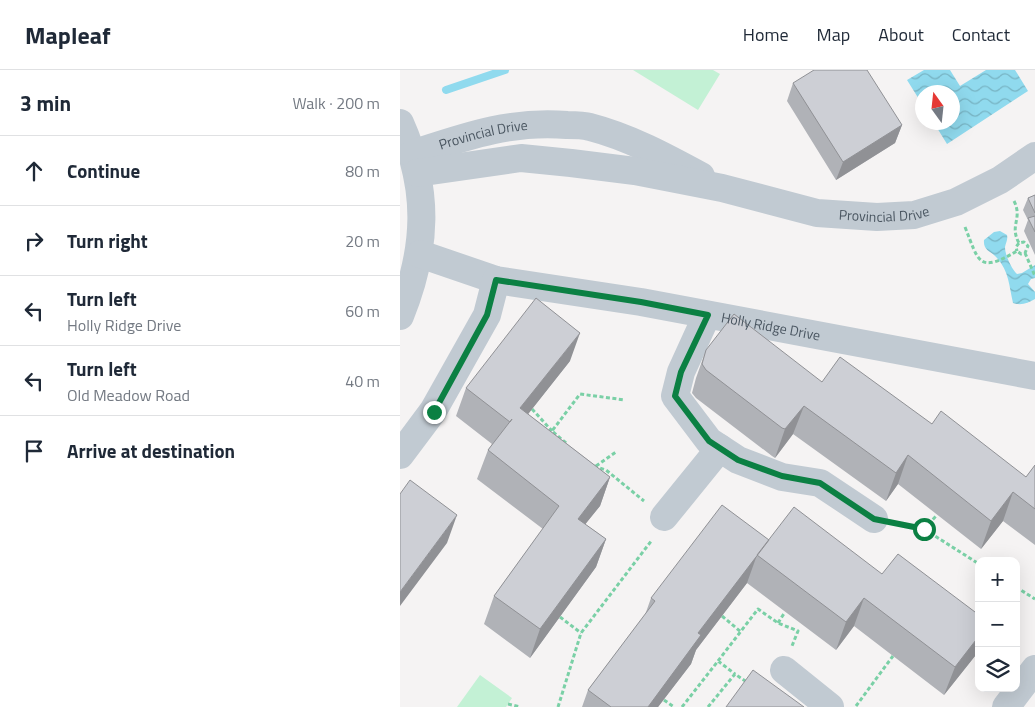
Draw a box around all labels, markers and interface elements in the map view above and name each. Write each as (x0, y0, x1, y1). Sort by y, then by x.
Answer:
text: Mapleaf (25, 17, 110, 53)
text: Home (743, 21, 789, 48)
text: Map (817, 21, 850, 48)
text: About (878, 21, 924, 48)
text: Contact (952, 21, 1010, 48)
north arrow (915, 85, 960, 130)
text: 3 min (20, 87, 71, 119)
text: Walk · 200 m (292, 91, 380, 115)
street label: Provincial Drive (436, 114, 528, 155)
text: Continue (67, 156, 140, 185)
icon: ahead (20, 157, 48, 185)
text: 80 m (345, 159, 380, 183)
street label: Provincial Drive (838, 200, 932, 227)
text: Turn right (67, 226, 148, 255)
icon: right (20, 227, 48, 255)
text: 20 m (345, 229, 380, 253)
text: Turn left (67, 284, 137, 313)
icon: left (20, 297, 48, 325)
text: 60 m (345, 299, 380, 323)
street label: Holly Ridge Drive (720, 306, 822, 345)
text: Holly Ridge Drive (67, 313, 181, 337)
text: Turn left (67, 354, 137, 383)
icon: left (20, 367, 48, 395)
text: 40 m (345, 369, 380, 393)
text: Old Meadow Road (67, 383, 190, 407)
route end (423, 401, 446, 424)
text: Arrive at destination (67, 436, 235, 465)
icon: arrive (20, 437, 48, 465)
route start (913, 518, 936, 541)
map controls (975, 557, 1020, 692)
button: + (975, 557, 1020, 602)
button: − (975, 602, 1020, 647)
button: layers (975, 647, 1020, 692)

